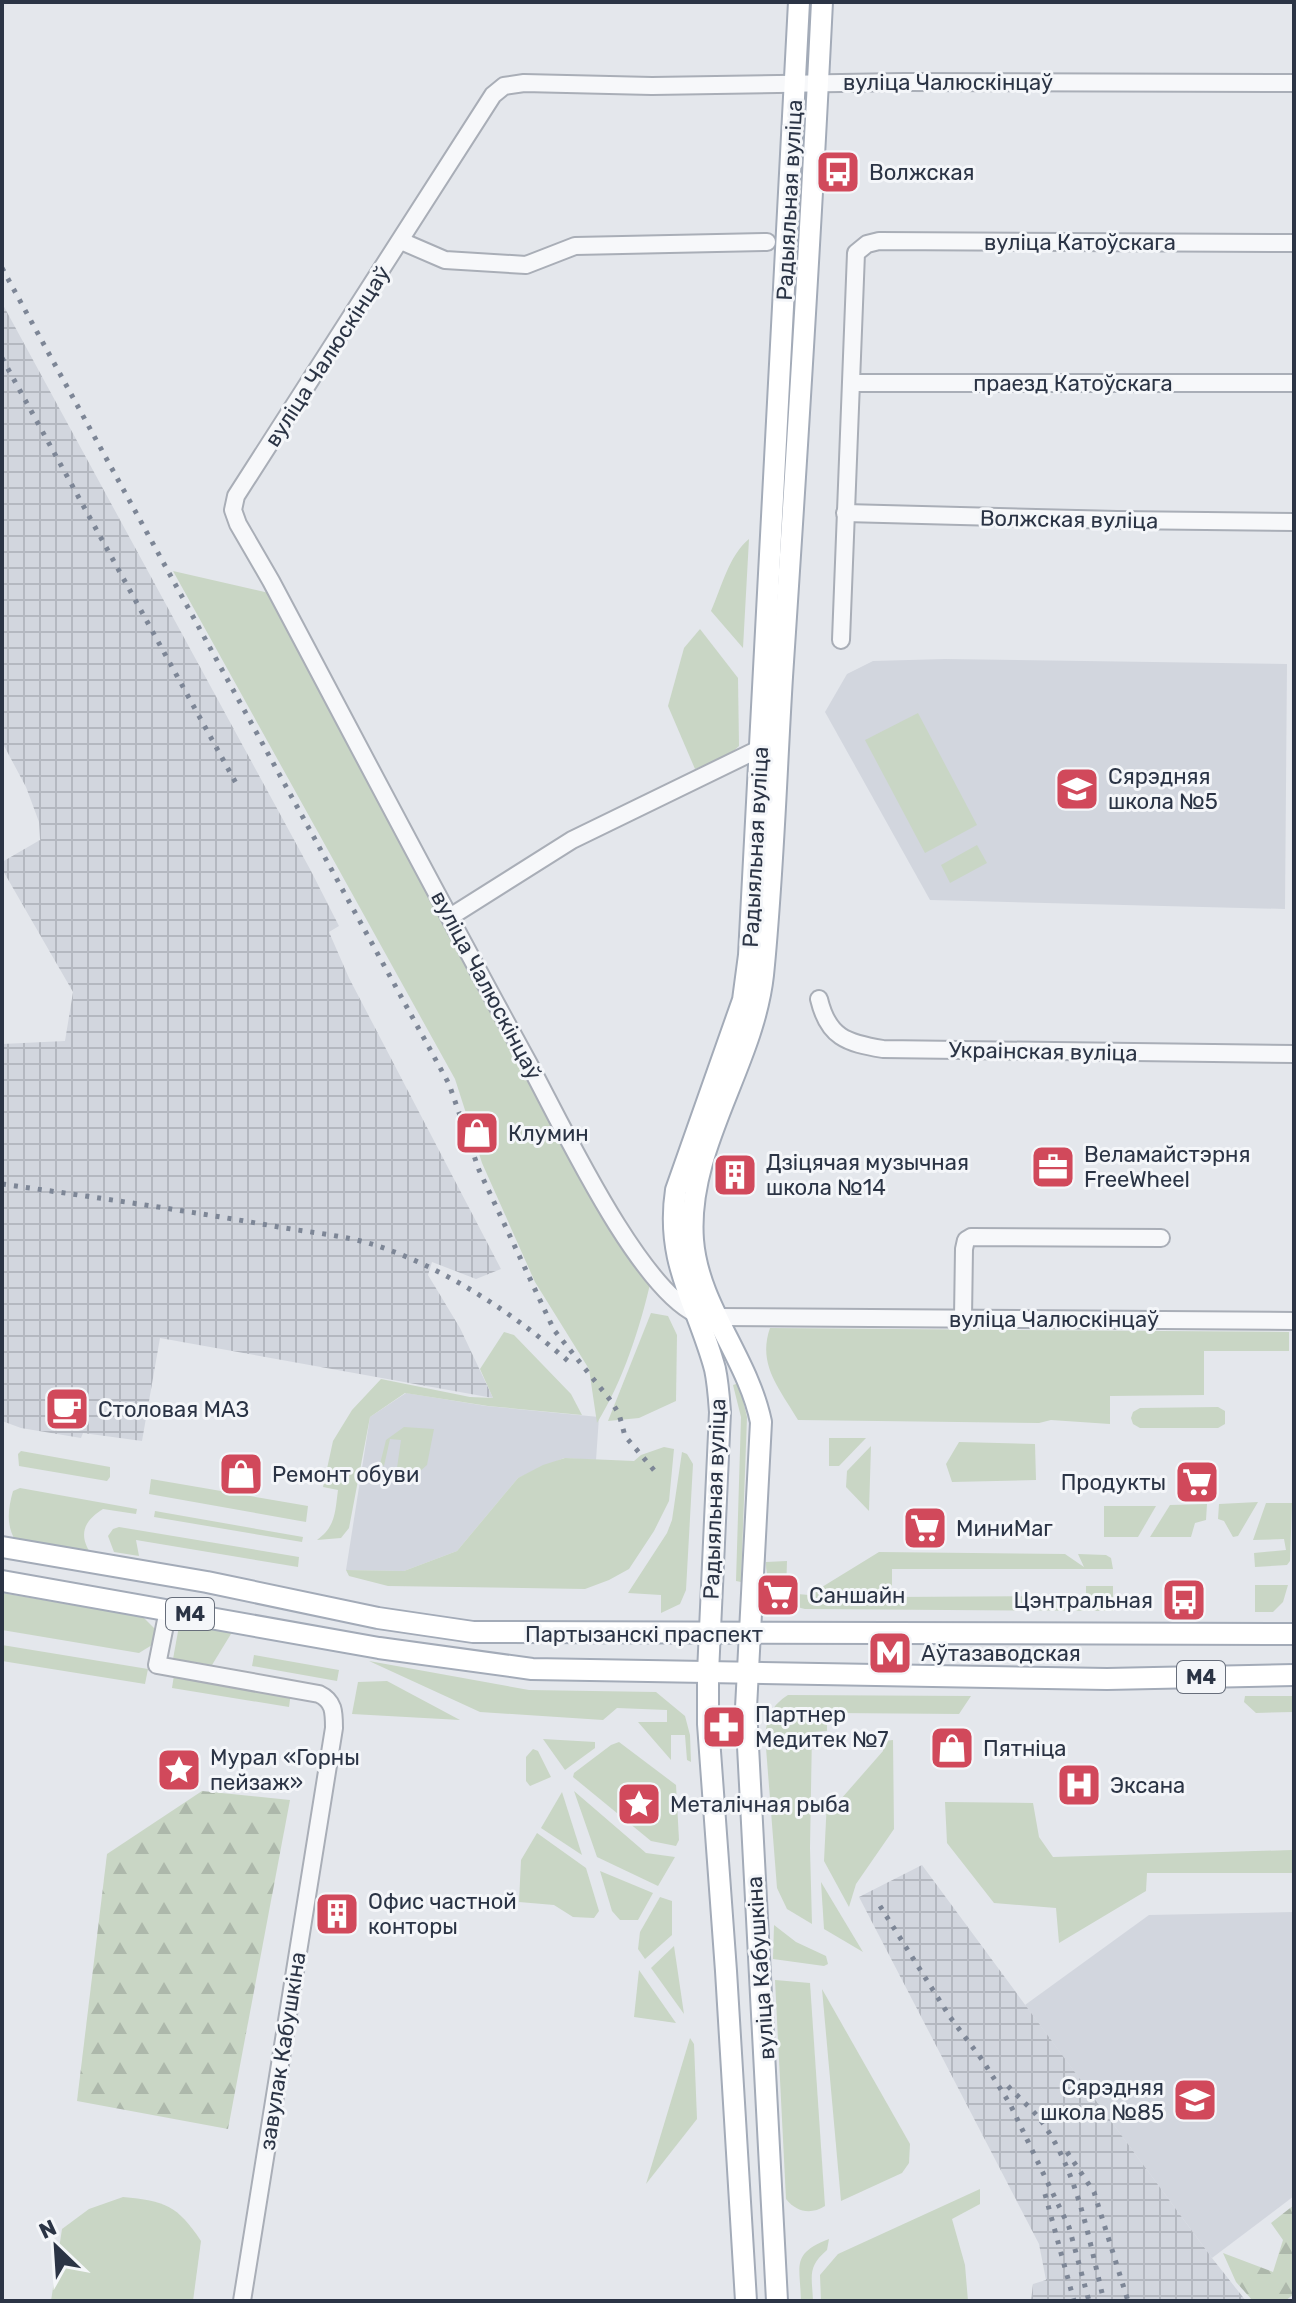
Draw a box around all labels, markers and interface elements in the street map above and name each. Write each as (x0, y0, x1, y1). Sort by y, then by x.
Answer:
street label: вуліца Чалюскінцаў (843, 69, 1053, 96)
street label: Радыяльная вуліца (771, 99, 808, 301)
bus stop icon: Волжская (814, 148, 862, 196)
place label: Волжская (869, 159, 975, 186)
street label: вуліца Катоўскага (984, 229, 1176, 256)
street label: вуліца Чалюскінцаў (259, 261, 396, 452)
street label: праезд Катоўскага (973, 370, 1173, 397)
street label: Волжская вуліца (980, 504, 1158, 535)
street label: Радыяльная вуліца (737, 746, 774, 948)
place label: Сярэдняя школа №5 (1108, 763, 1218, 815)
school or university icon: Сярэдняя школа №5 (1053, 765, 1101, 813)
street label: вуліца Чалюскінцаў (425, 886, 548, 1084)
street label: Украінская вуліца (948, 1036, 1138, 1067)
shop icon: Клумин (453, 1109, 501, 1157)
place label: Клумин (508, 1120, 589, 1147)
place label: Веламайстэрня FreeWheel (1084, 1141, 1250, 1193)
office icon: Веламайстэрня FreeWheel (1029, 1143, 1077, 1191)
place label: Дзіцячая музычная школа №14 (766, 1149, 969, 1201)
building icon: Дзіцячая музычная школа №14 (711, 1151, 759, 1199)
street label: вуліца Чалюскінцаў (949, 1306, 1159, 1333)
cafe icon: Столовая МАЗ (43, 1385, 91, 1433)
place label: Столовая МАЗ (98, 1396, 249, 1423)
street label: Радыяльная вуліца (697, 1398, 732, 1600)
shop icon: Ремонт обуви (217, 1450, 265, 1498)
supermarket icon: Продукты (1173, 1458, 1221, 1506)
place label: Ремонт обуви (272, 1461, 419, 1488)
place label: Продукты (1061, 1469, 1166, 1496)
supermarket icon: МиниМаг (901, 1504, 949, 1552)
place label: МиниМаг (956, 1515, 1053, 1542)
supermarket icon: Саншайн (754, 1571, 802, 1619)
bus stop icon: Цэнтральная (1160, 1576, 1208, 1624)
place label: Саншайн (809, 1582, 905, 1609)
place label: Цэнтральная (1013, 1587, 1153, 1614)
road number: М4 (166, 1598, 214, 1630)
street label: Партызанскі праспект (525, 1621, 763, 1648)
metro station icon: Аўтазаводская (866, 1629, 914, 1677)
place label: Аўтазаводская (921, 1640, 1081, 1667)
road number: М4 (1177, 1661, 1225, 1693)
place label: Партнер Медитек №7 (755, 1701, 889, 1753)
pharmacy icon: Партнер Медитек №7 (700, 1703, 748, 1751)
shop icon: Пятніца (928, 1724, 976, 1772)
place label: Пятніца (983, 1735, 1066, 1762)
place label: Мурал «Горны пейзаж» (210, 1744, 360, 1796)
place icon: Мурал «Горны пейзаж» (155, 1746, 203, 1794)
hospital icon: Эксана (1055, 1761, 1103, 1809)
place label: Эксана (1110, 1772, 1185, 1799)
place icon: Металічная рыба (615, 1780, 663, 1828)
place label: Металічная рыба (670, 1791, 850, 1818)
street label: вуліца Кабушкіна (741, 1875, 780, 2061)
place label: Офис частной конторы (368, 1888, 517, 1940)
building icon: Офис частной конторы (313, 1890, 361, 1938)
street label: завулак Кабушкіна (253, 1950, 311, 2152)
place label: Сярэдняя школа №85 (1040, 2074, 1164, 2126)
school or university icon: Сярэдняя школа №85 (1171, 2076, 1219, 2124)
north arrow (16, 2207, 96, 2287)
text: N (35, 2214, 61, 2245)

